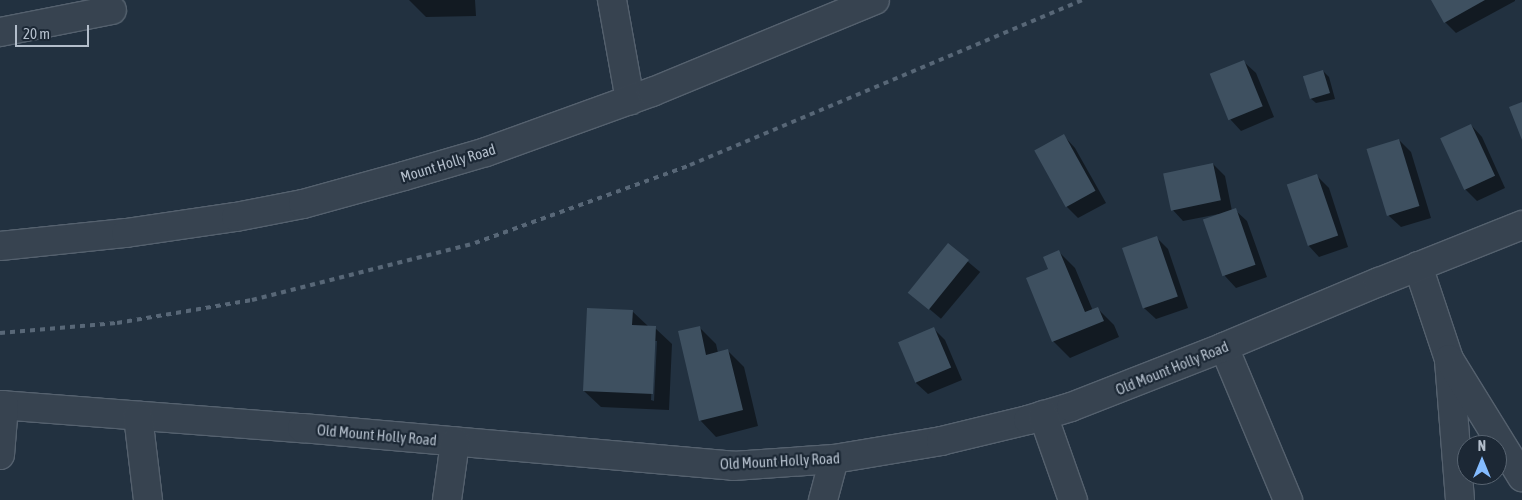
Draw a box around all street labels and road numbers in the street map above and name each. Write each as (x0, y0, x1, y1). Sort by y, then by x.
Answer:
street label: Mount Holly Road (398, 140, 498, 186)
street label: Old Mount Holly Road (1113, 337, 1231, 399)
street label: Old Mount Holly Road (316, 421, 438, 449)
street label: Old Mount Holly Road (720, 449, 840, 473)

